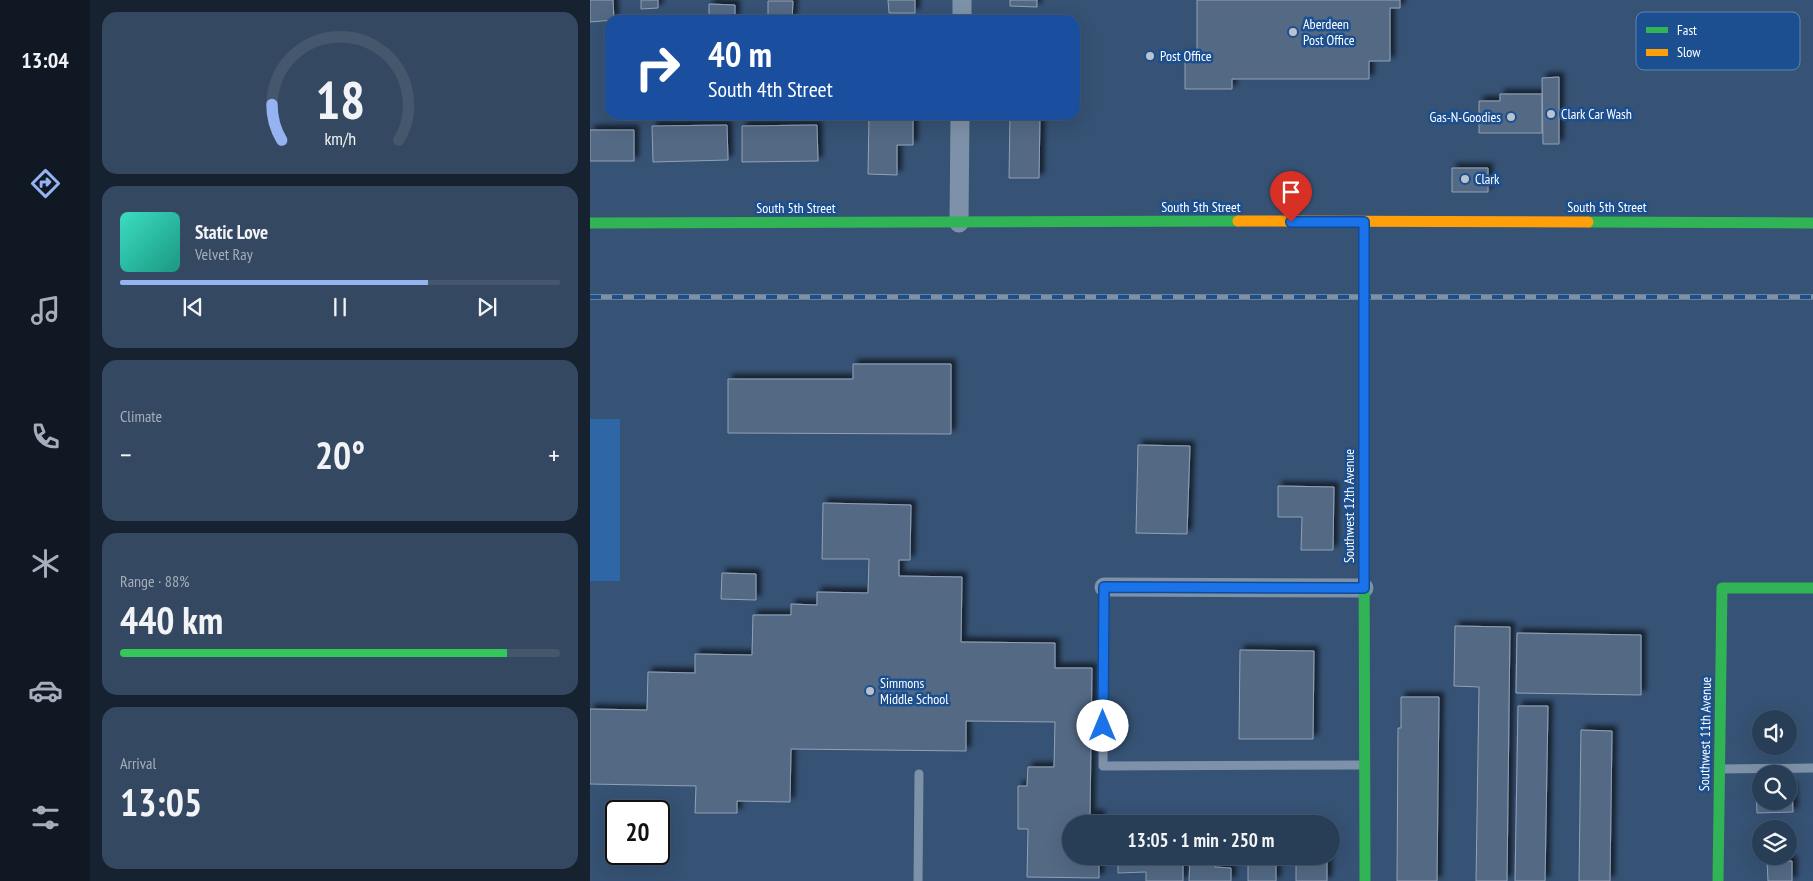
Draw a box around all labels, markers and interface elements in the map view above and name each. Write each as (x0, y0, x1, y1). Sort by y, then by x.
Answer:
legend (1636, 12, 1800, 70)
place label: Aberdeen Post Office (1303, 15, 1355, 49)
text: Fast (1677, 21, 1697, 39)
marker: Aberdeen Post Office (1287, 26, 1299, 38)
text: 40 m (708, 31, 772, 77)
icon: right (625, 35, 690, 100)
text: Slow (1677, 43, 1701, 61)
text: 13:04 (21, 46, 69, 74)
place label: Post Office (1160, 47, 1212, 65)
marker: Post Office (1144, 50, 1156, 62)
text: 18 (315, 66, 365, 133)
text: South 4th Street (708, 75, 833, 103)
place label: Clark Car Wash (1561, 105, 1632, 123)
place label: Gas-N-Goodies (1430, 108, 1501, 126)
marker: Clark Car Wash (1545, 108, 1557, 120)
marker: Gas-N-Goodies (1505, 111, 1517, 123)
text: km/h (324, 127, 356, 150)
icon: directions (28, 166, 63, 201)
place label: Clark (1475, 170, 1500, 188)
pin (1270, 171, 1312, 222)
marker: Clark (1459, 173, 1471, 185)
icon: arrive (1277, 178, 1305, 206)
street label: South 5th Street (1161, 198, 1241, 216)
street label: South 5th Street (1567, 198, 1647, 216)
street label: South 5th Street (756, 199, 836, 217)
text: Static Love (195, 220, 268, 244)
text: Velvet Ray (195, 244, 253, 264)
icon: music (28, 293, 63, 328)
icon: previous (179, 293, 207, 321)
icon: pause (326, 293, 354, 321)
icon: next (473, 293, 501, 321)
text: Climate (120, 406, 162, 426)
icon: phone (28, 419, 63, 454)
text: 20° (315, 430, 365, 479)
text: − (120, 436, 132, 473)
text: + (548, 436, 560, 473)
street label: Southwest 12th Avenue (1340, 449, 1358, 563)
icon: climate (28, 546, 63, 581)
text: Range · 88% (120, 571, 189, 591)
text: 440 km (120, 595, 223, 644)
icon: car (28, 673, 63, 708)
place label: Simmons Middle School (880, 674, 949, 708)
street label: Southwest 11th Avenue (1695, 677, 1715, 791)
marker: Simmons Middle School (864, 685, 876, 697)
position arrow (1076, 699, 1128, 751)
map controls (1752, 710, 1797, 865)
button: sound (1752, 710, 1797, 755)
text: Arrival (120, 753, 156, 773)
button: search (1752, 765, 1797, 810)
text: 13:05 (120, 777, 202, 826)
icon: filters (28, 800, 63, 835)
speed limit sign: 20 (605, 800, 670, 865)
button: layers (1752, 820, 1797, 865)
text: 13:05 · 1 min · 250 m (1128, 828, 1274, 852)

